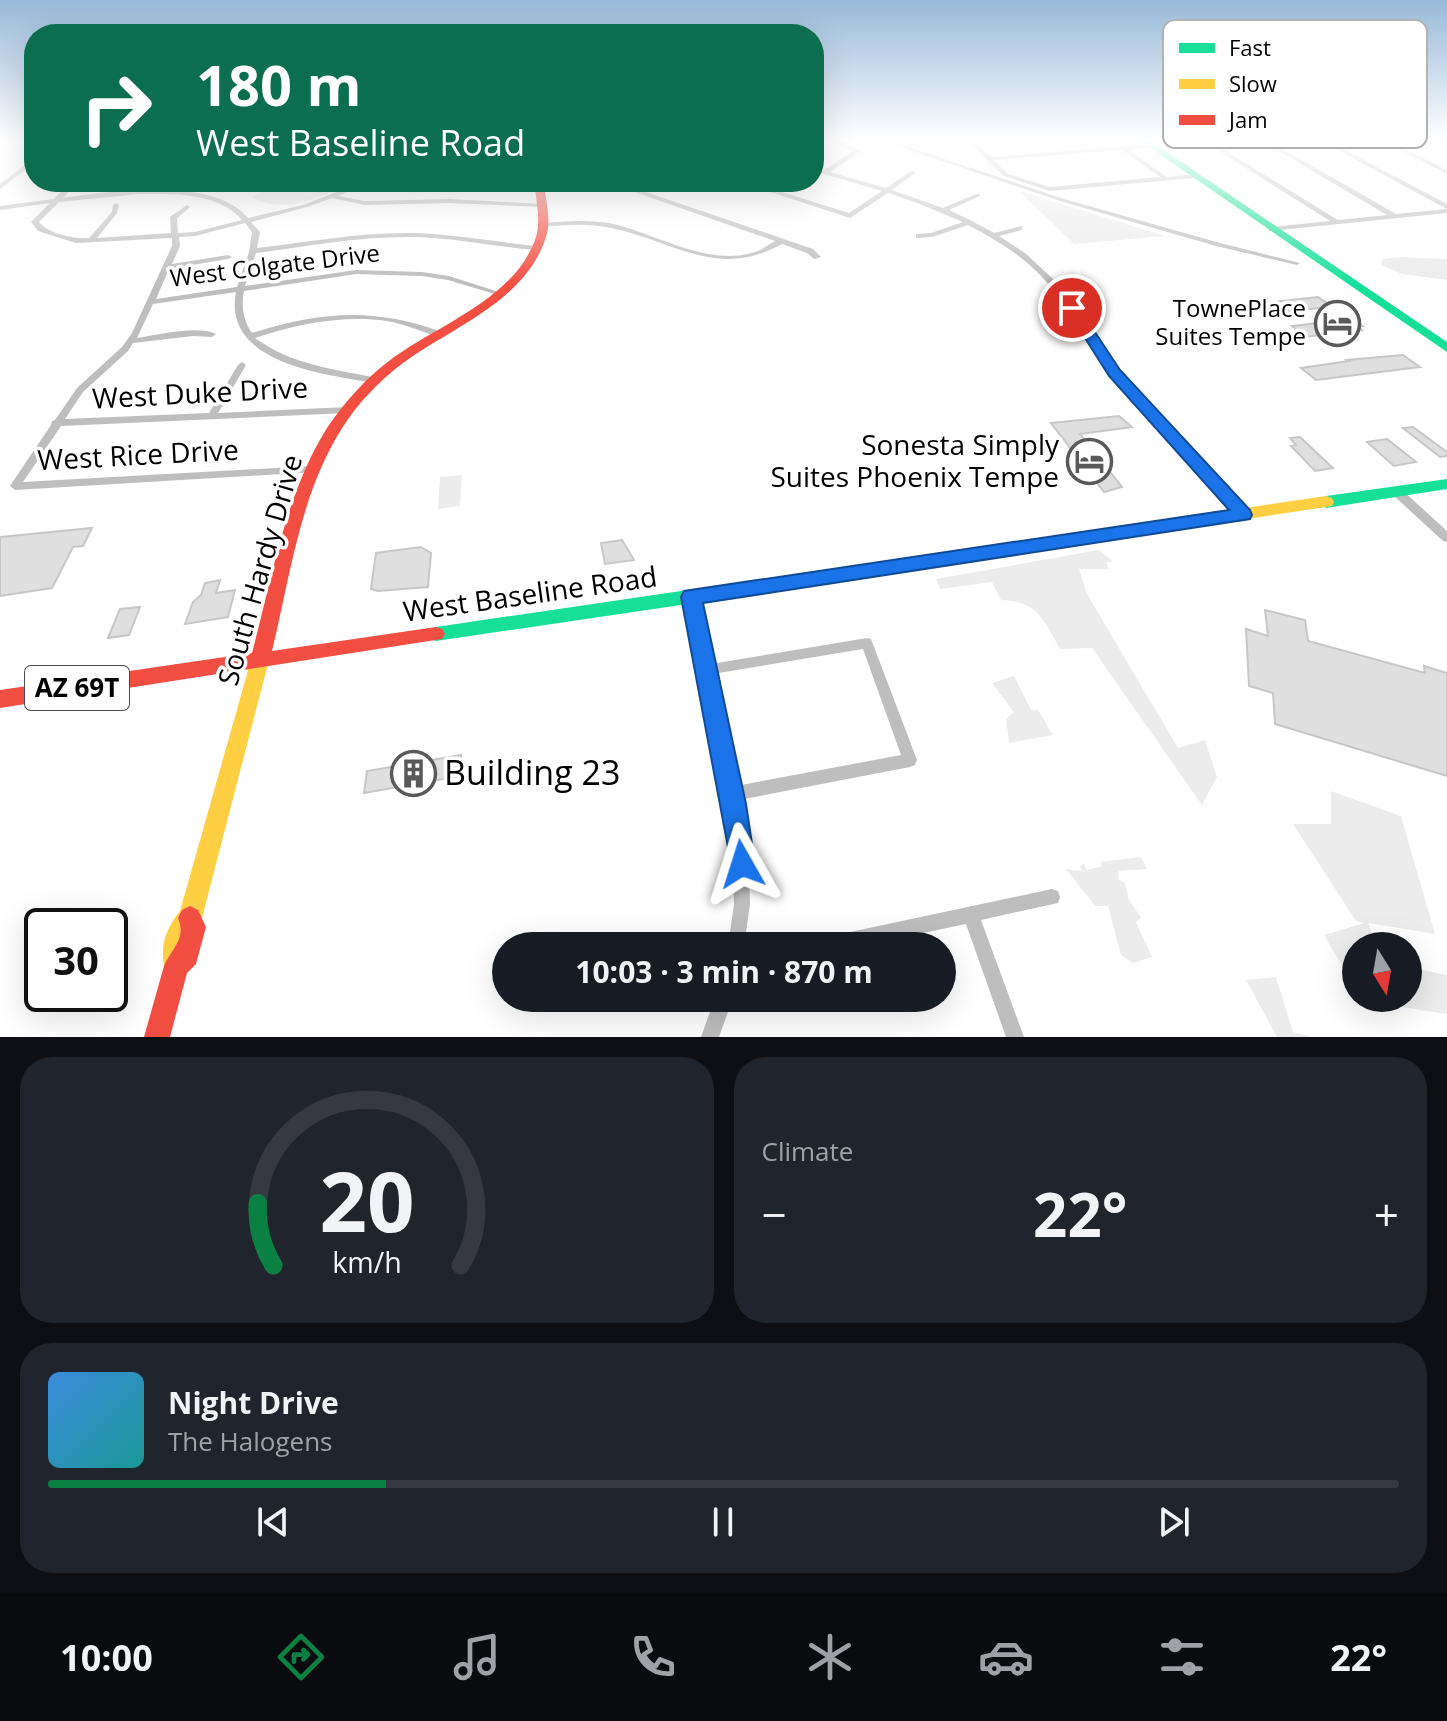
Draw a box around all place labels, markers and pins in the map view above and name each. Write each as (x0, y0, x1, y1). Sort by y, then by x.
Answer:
pin (1038, 274, 1106, 342)
place label: TownePlace Suites Tempe (1155, 291, 1306, 352)
hotel icon: TownePlace Suites Tempe (1313, 299, 1361, 347)
place label: Sonesta Simply Suites Phoenix Tempe (770, 425, 1060, 495)
hotel icon: Sonesta Simply Suites Phoenix Tempe (1066, 437, 1114, 485)
building icon: Building 23 (389, 749, 437, 797)
place label: Building 23 (444, 749, 620, 795)

